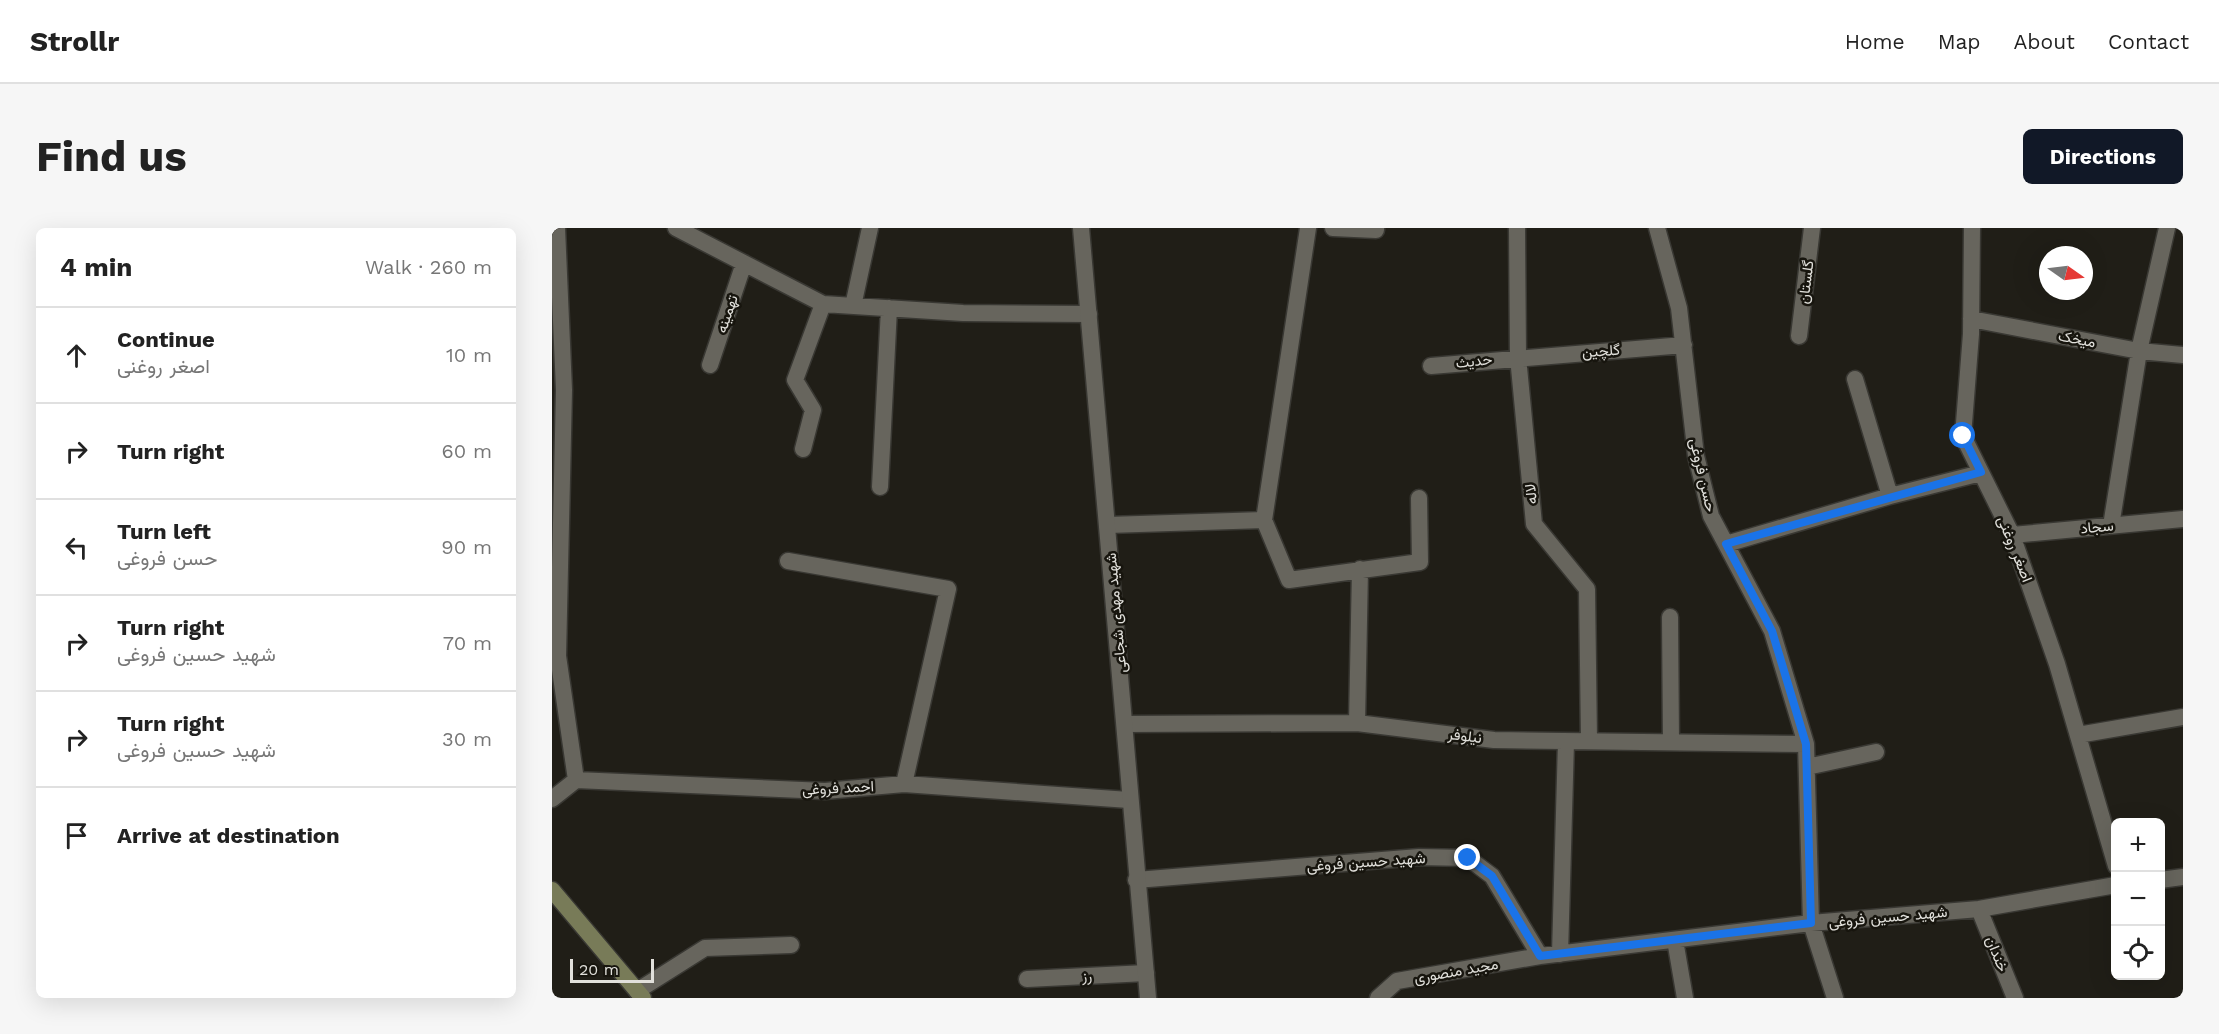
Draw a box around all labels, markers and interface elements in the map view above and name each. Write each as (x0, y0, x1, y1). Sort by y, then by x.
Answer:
text: Strollr (30, 25, 119, 58)
text: Home (1845, 29, 1905, 54)
text: Map (1938, 29, 1981, 54)
text: About (2014, 29, 2075, 54)
text: Contact (2108, 29, 2189, 54)
button: Directions (2023, 129, 2183, 184)
text: Find us (36, 132, 187, 181)
north arrow (2039, 246, 2093, 300)
text: 4 min (60, 252, 132, 282)
text: Walk · 260 m (365, 255, 492, 279)
street label: گلستان (1794, 259, 1818, 305)
street label: تهمینه (712, 292, 742, 335)
text: Continue (117, 327, 215, 352)
street label: میخک (2057, 327, 2097, 351)
icon: ahead (60, 339, 93, 372)
street label: گلچین (1581, 341, 1621, 362)
text: 10 m (446, 343, 492, 367)
street label: حدیث (1455, 350, 1493, 372)
text: اصغر روغنی (117, 354, 210, 378)
route start (1949, 422, 1975, 448)
icon: right (60, 435, 93, 468)
street label: حسن فروغی (1685, 436, 1720, 514)
text: Turn right (117, 439, 224, 464)
text: 60 m (442, 439, 492, 463)
street label: لاله (1521, 483, 1541, 505)
street label: اصغر روغنی (1993, 513, 2036, 585)
street label: سجاد (2080, 517, 2114, 537)
text: Turn left (117, 519, 211, 544)
icon: left (60, 531, 93, 564)
text: 90 m (441, 535, 492, 559)
text: حسن فروغی (117, 546, 217, 570)
street label: شهید مهدی شجاعی (1102, 552, 1131, 674)
text: Turn right (117, 615, 224, 640)
icon: right (60, 627, 93, 660)
text: 70 m (443, 631, 492, 655)
text: شهید حسین فروغی (117, 642, 276, 666)
text: Turn right (117, 711, 224, 736)
icon: right (60, 723, 93, 756)
street label: نیلوفر (1446, 725, 1483, 747)
text: 30 m (442, 727, 492, 751)
text: شهید حسین فروغی (117, 738, 276, 762)
street label: احمد فروغی (802, 777, 874, 800)
map controls (2111, 818, 2165, 980)
button: + (2111, 818, 2165, 872)
icon: arrive (60, 819, 93, 852)
text: Arrive at destination (117, 823, 340, 848)
route end (1454, 844, 1480, 870)
street label: شهید حسین فروغی (1306, 849, 1426, 876)
button: − (2111, 872, 2165, 926)
street label: شهید حسین فروغی (1828, 903, 1948, 932)
button: locate (2111, 926, 2165, 980)
street label: خندان (1982, 934, 2012, 974)
street label: مجید منصوری (1413, 955, 1500, 988)
scale bar (570, 956, 654, 984)
text: 20 m (579, 960, 619, 979)
street label: رز (1081, 967, 1092, 985)

